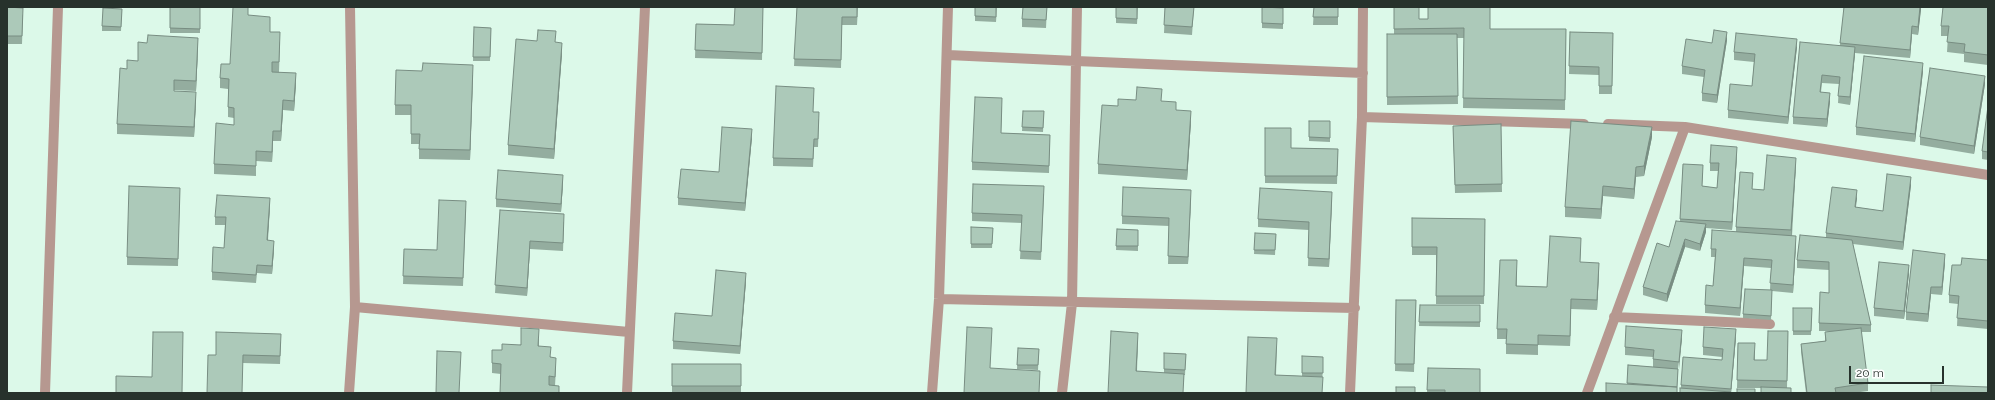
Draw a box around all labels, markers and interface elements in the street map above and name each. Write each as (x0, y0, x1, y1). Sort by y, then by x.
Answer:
scale bar (1851, 358, 1946, 384)
text: 20 m (1856, 366, 1884, 380)

